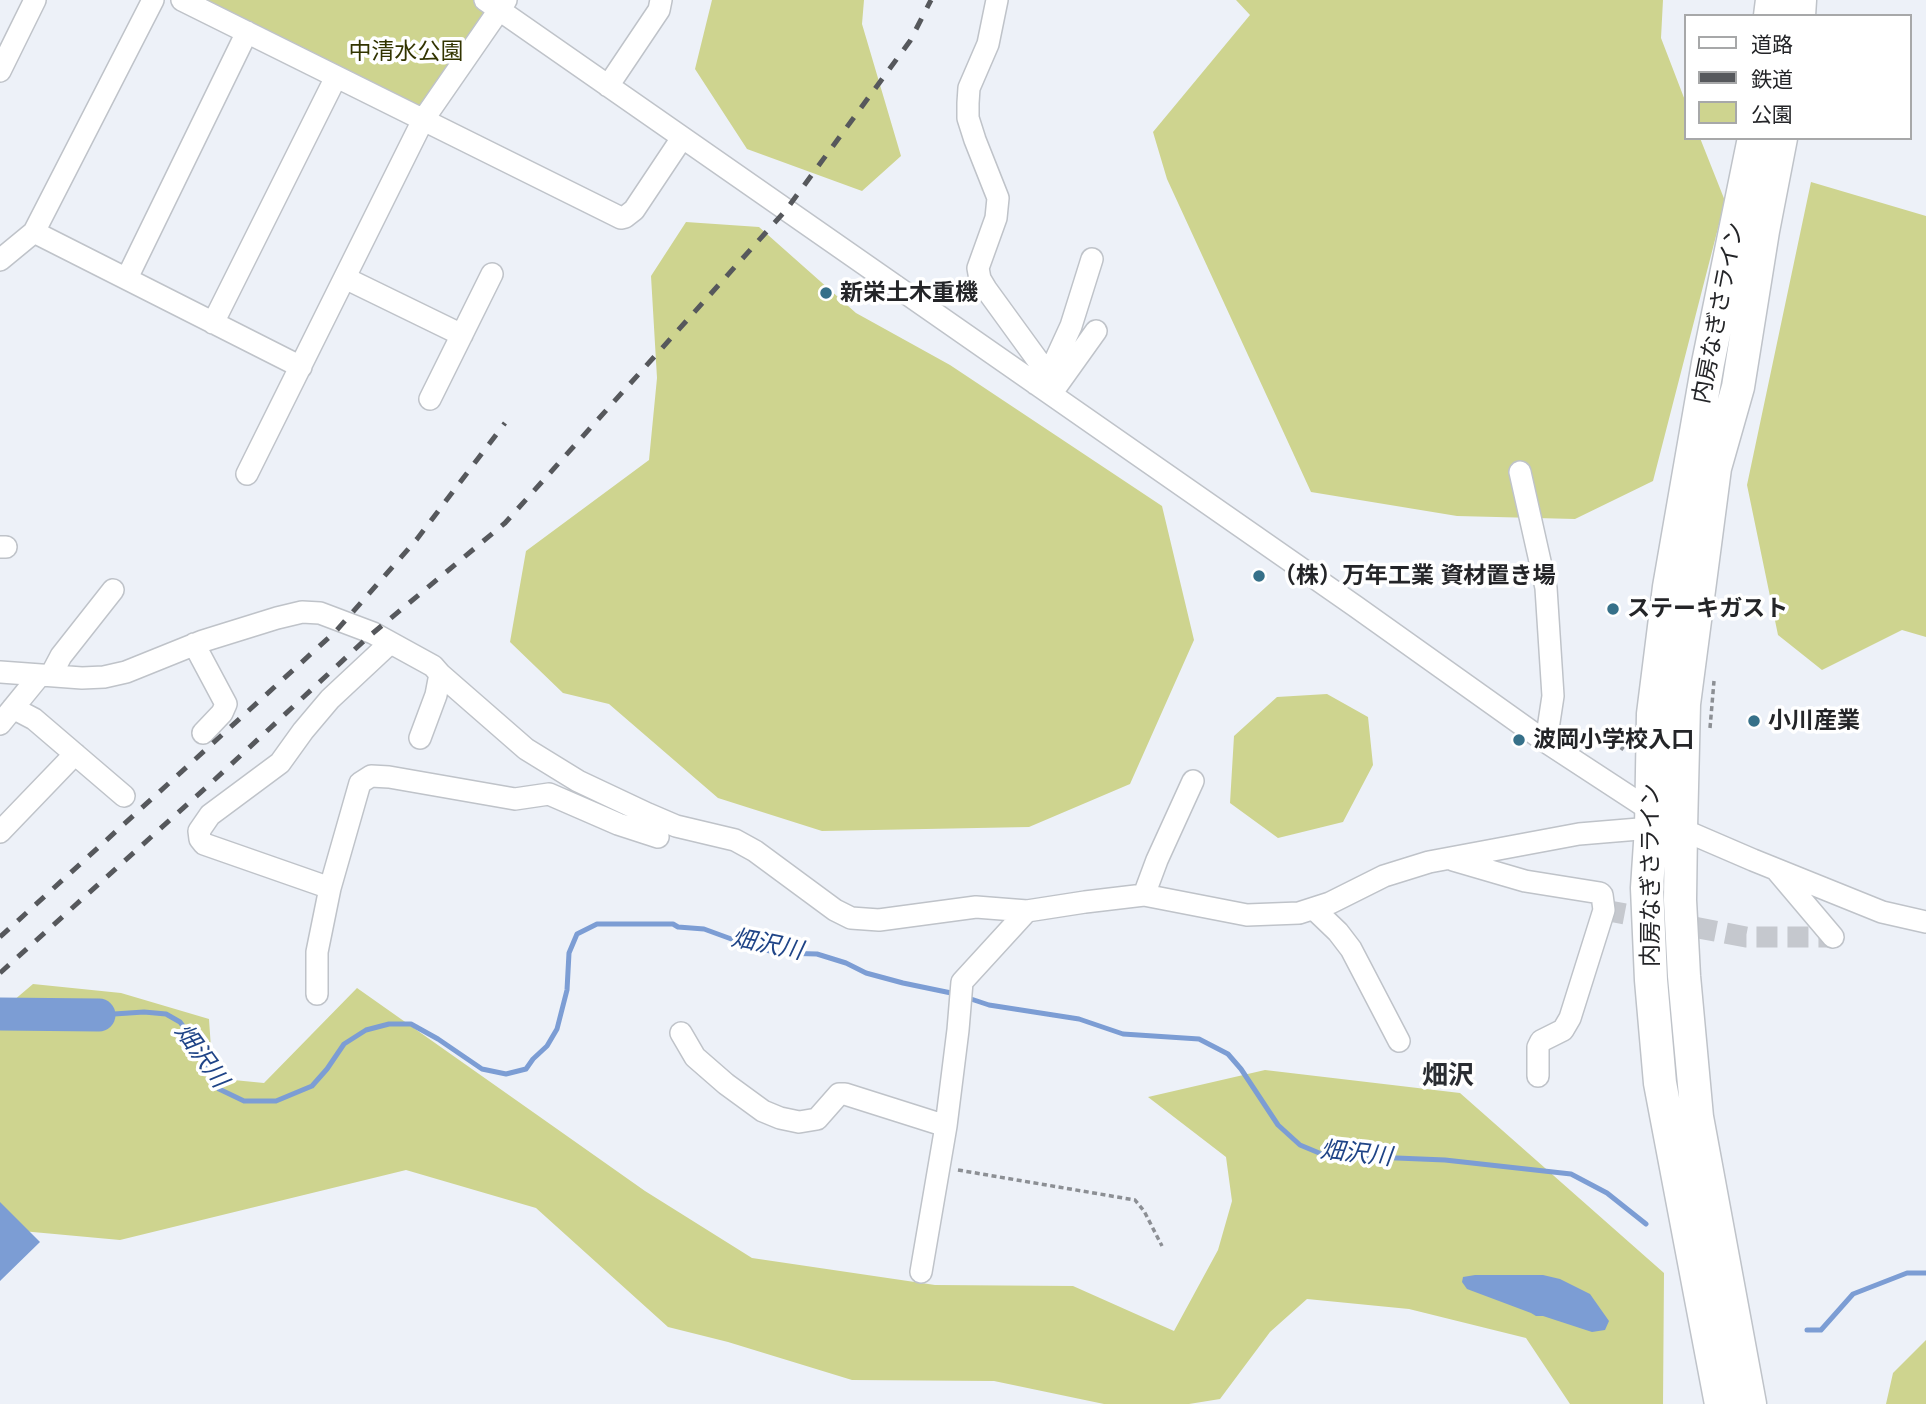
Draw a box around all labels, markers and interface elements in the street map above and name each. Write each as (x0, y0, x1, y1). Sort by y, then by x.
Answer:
legend (1685, 14, 1912, 140)
text: 道路 (1751, 32, 1793, 57)
park label: 中清水公園 (349, 38, 463, 66)
text: 鉄道 (1751, 67, 1793, 92)
text: 公園 (1751, 102, 1793, 127)
street label: 内房なぎさライン (1688, 220, 1750, 406)
place label: 新栄土木重機 (840, 279, 978, 307)
marker: 新栄土木重機 (818, 285, 834, 301)
place label: （株）万年工業 資材置き場 (1273, 562, 1556, 590)
marker: （株）万年工業 資材置き場 (1251, 568, 1267, 584)
place label: ステーキガスト (1627, 595, 1788, 623)
marker: ステーキガスト (1605, 601, 1621, 617)
place label: 小川産業 (1768, 707, 1860, 735)
marker: 小川産業 (1746, 713, 1762, 729)
place label: 波岡小学校入口 (1533, 726, 1694, 754)
marker: 波岡小学校入口 (1511, 732, 1527, 748)
street label: 内房なぎさライン (1637, 783, 1665, 967)
water label: 畑沢川 (729, 924, 805, 966)
water label: 畑沢川 (168, 1018, 234, 1094)
district label: 畑沢 (1422, 1060, 1474, 1092)
water label: 畑沢川 (1319, 1136, 1393, 1172)

